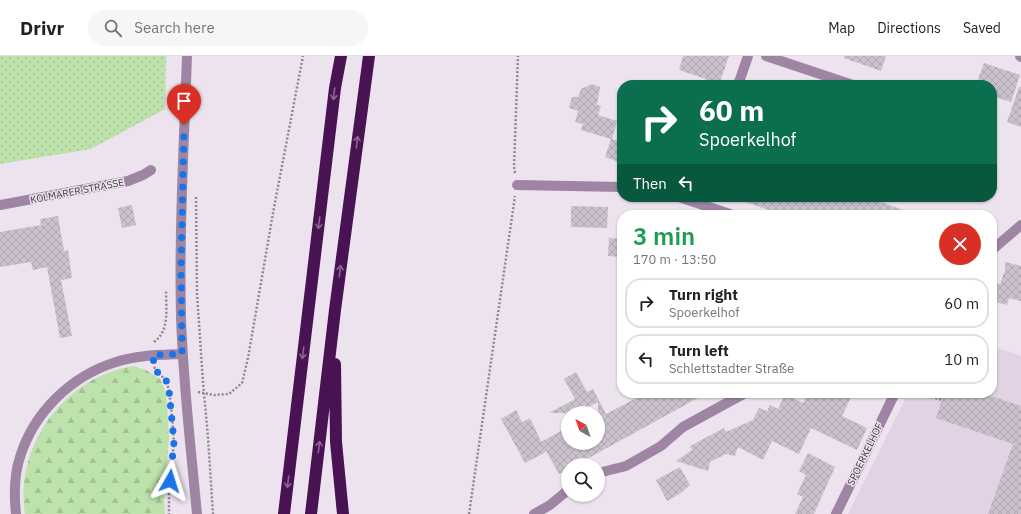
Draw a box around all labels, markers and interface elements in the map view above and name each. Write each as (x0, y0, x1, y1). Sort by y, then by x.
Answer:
search box (88, 10, 368, 46)
text: Drivr (20, 16, 64, 40)
icon: search (102, 17, 124, 39)
text: Search here (134, 18, 215, 37)
text: Map (828, 19, 855, 37)
text: Directions (877, 19, 941, 37)
text: Saved (963, 19, 1001, 37)
pin (167, 84, 201, 125)
one-way arrow (331, 87, 338, 100)
icon: arrive (173, 90, 195, 112)
text: 60 m (699, 92, 764, 129)
icon: right (633, 96, 685, 148)
text: Spoerkelhof (699, 128, 796, 151)
one-way arrow (353, 136, 361, 149)
icon: left (675, 172, 697, 194)
text: Then (633, 174, 667, 193)
street label: KOLMARER STRASSE (29, 175, 125, 206)
one-way arrow (315, 217, 323, 230)
text: 3 min (633, 220, 695, 252)
button: close (939, 223, 981, 265)
text: 170 m · 13:50 (633, 251, 716, 268)
one-way arrow (336, 265, 344, 278)
text: Turn right (669, 285, 738, 304)
icon: right (635, 292, 657, 314)
text: 60 m (944, 294, 979, 313)
text: Spoerkelhof (669, 304, 739, 321)
text: Turn left (669, 341, 729, 360)
one-way arrow (300, 346, 307, 359)
icon: left (635, 348, 657, 370)
text: 10 m (944, 350, 979, 369)
text: Schlettstadter Straße (669, 360, 794, 377)
north arrow (561, 406, 605, 450)
map controls (561, 406, 605, 502)
street label: SPOERKELHOF (844, 420, 886, 487)
one-way arrow (315, 441, 323, 454)
button: search (561, 458, 605, 502)
position arrow (149, 460, 191, 502)
one-way arrow (284, 475, 292, 488)

